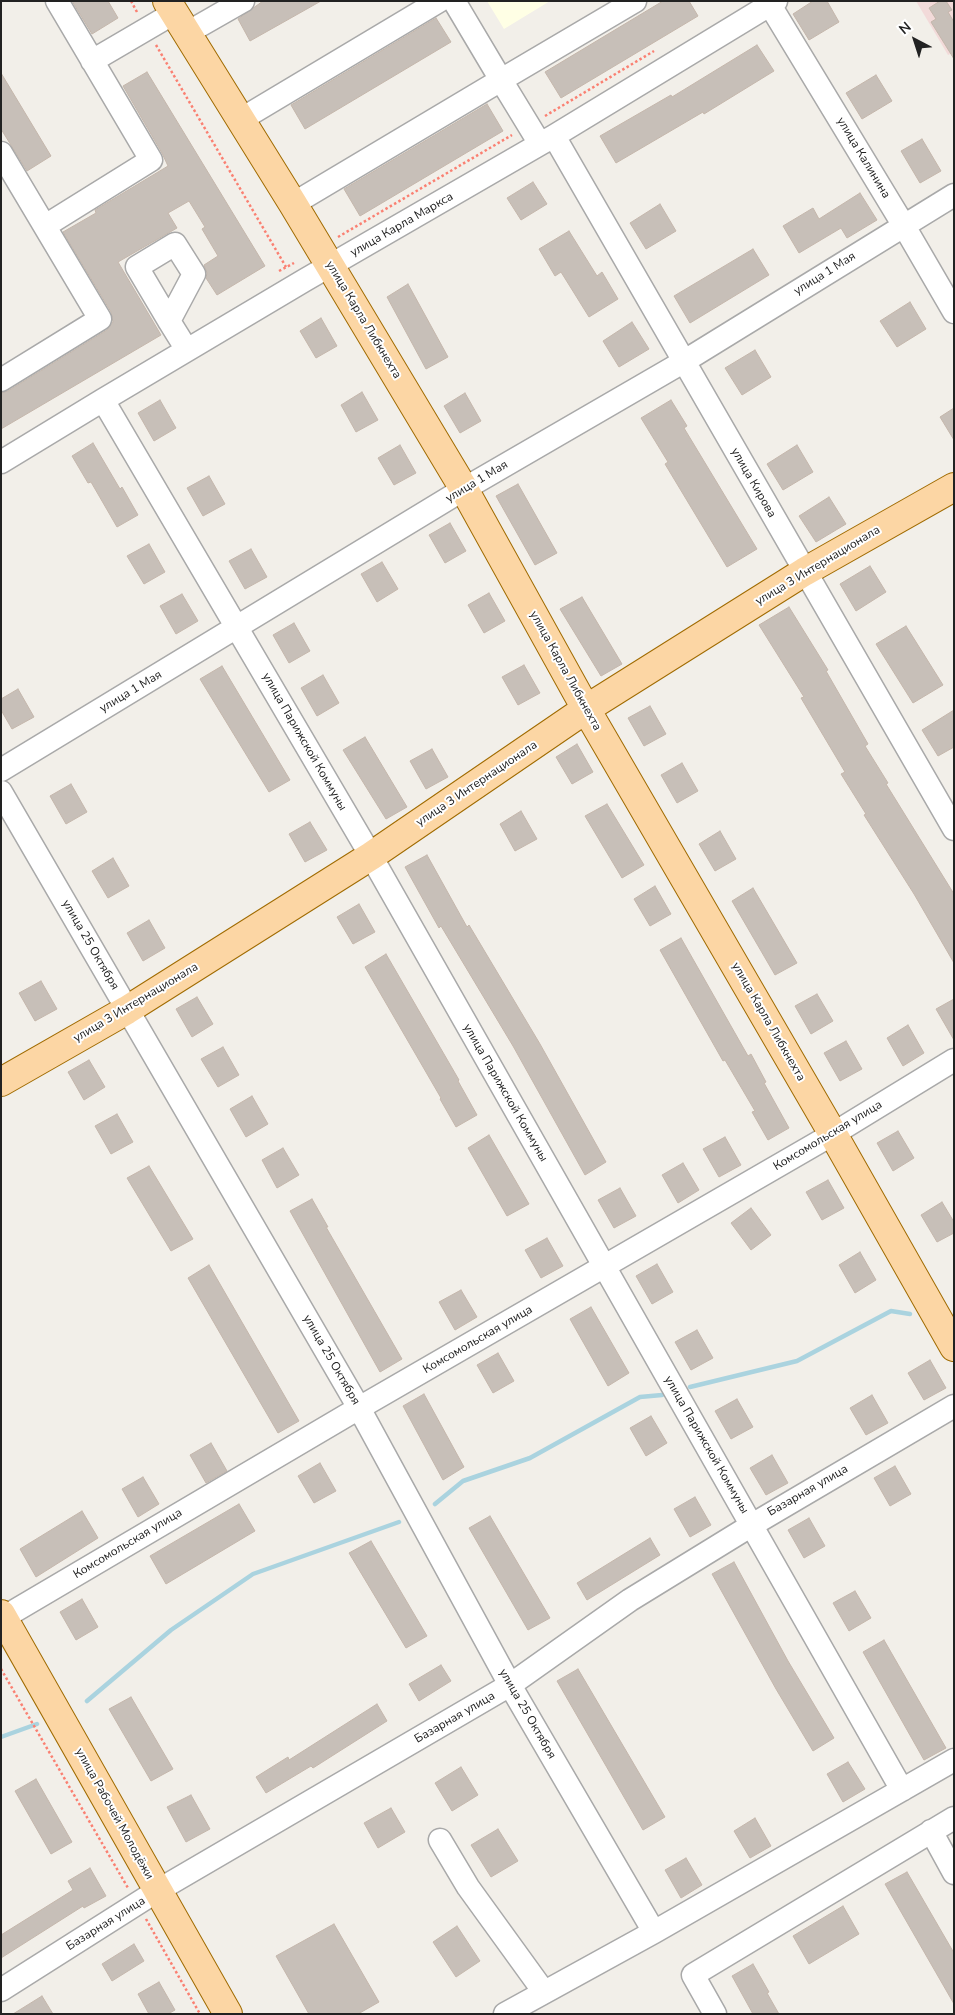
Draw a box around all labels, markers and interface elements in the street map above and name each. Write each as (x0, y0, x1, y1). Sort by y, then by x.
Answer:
north arrow (890, 15, 940, 65)
text: N (895, 17, 915, 39)
street label: улица Калинина (833, 115, 893, 201)
street label: улица Карла Маркса (348, 190, 456, 260)
street label: улица 1 Мая (791, 249, 859, 299)
street label: улица Карла Либкнехта (322, 259, 404, 381)
street label: улица Кирова (727, 446, 779, 520)
street label: улица 1 Мая (443, 458, 511, 506)
street label: улица 3 Интернационала (753, 523, 883, 609)
street label: улица Карла Либкнехта (526, 609, 604, 733)
street label: улица 1 Мая (97, 668, 165, 716)
street label: улица Парижской Коммуны (259, 670, 349, 814)
street label: улица 3 Интернационала (414, 738, 540, 830)
street label: улица 25 Октября (58, 897, 122, 993)
street label: улица 3 Интернационала (71, 960, 201, 1046)
street label: улица Карла Либкнехта (728, 960, 808, 1084)
street label: улица Парижской Коммуны (460, 1021, 550, 1165)
street label: Комсомольская улица (771, 1098, 885, 1174)
street label: Комсомольская улица (421, 1303, 535, 1377)
street label: улица 25 Октября (299, 1312, 363, 1408)
street label: улица Парижской Коммуны (661, 1373, 751, 1517)
street label: Базарная улица (765, 1462, 851, 1520)
street label: Комсомольская улица (71, 1506, 185, 1582)
street label: улица 25 Октября (495, 1666, 559, 1762)
street label: Базарная улица (412, 1689, 498, 1747)
street label: улица Рабочей Молодёжи (72, 1746, 156, 1882)
street label: Базарная улица (64, 1894, 148, 1954)

